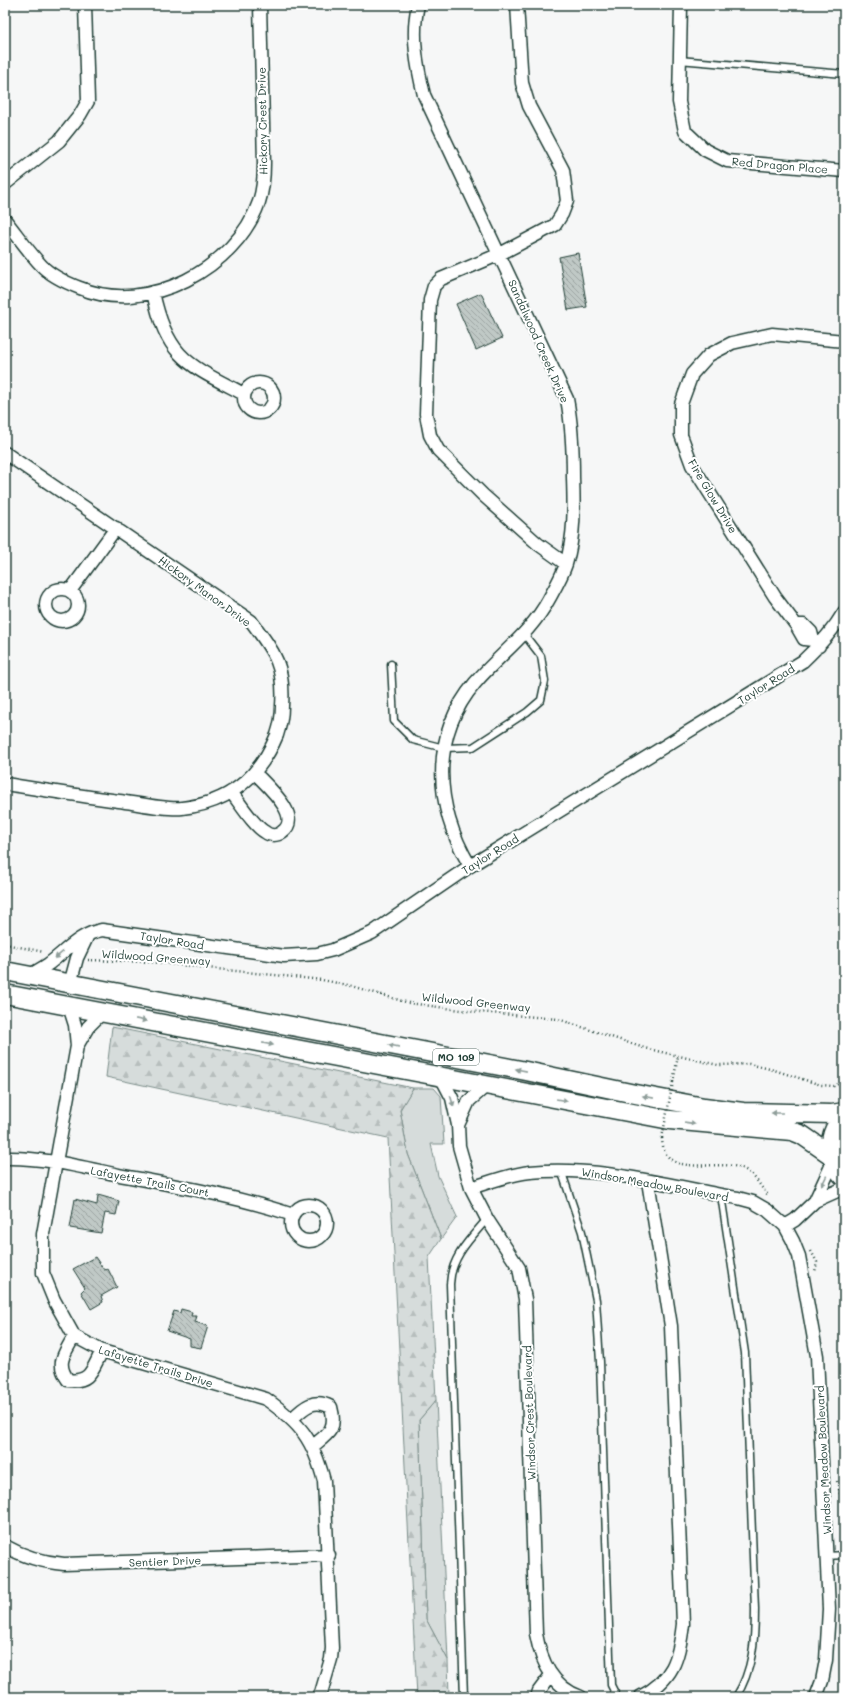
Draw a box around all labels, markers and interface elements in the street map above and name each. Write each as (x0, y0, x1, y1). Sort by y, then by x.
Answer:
street label: Hickory Crest Drive (254, 67, 270, 175)
street label: Red Dragon Place (731, 153, 829, 177)
street label: Sandalwood Creek Drive (505, 277, 573, 405)
street label: Fire Glow Drive (685, 456, 741, 536)
street label: Hickory Manor Drive (156, 552, 255, 630)
street label: Taylor Road (735, 661, 797, 707)
street label: Taylor Road (459, 831, 521, 877)
street label: Taylor Road (139, 928, 205, 952)
street label: Wildwood Greenway (101, 946, 211, 968)
one-way arrow (54, 950, 64, 959)
street label: Wildwood Greenway (421, 989, 531, 1015)
one-way arrow (135, 1018, 147, 1024)
one-way arrow (262, 1041, 275, 1047)
one-way arrow (387, 1042, 400, 1048)
road number: MO 109 (433, 1049, 479, 1065)
one-way arrow (515, 1066, 527, 1072)
one-way arrow (642, 1094, 655, 1100)
one-way arrow (449, 1095, 455, 1107)
one-way arrow (556, 1098, 568, 1104)
one-way arrow (771, 1109, 783, 1116)
one-way arrow (684, 1120, 696, 1126)
street label: Lafayette Trails Court (89, 1162, 211, 1200)
street label: Windsor Meadow Boulevard (580, 1164, 730, 1204)
one-way arrow (820, 1175, 827, 1187)
street label: Lafayette Trails Drive (97, 1341, 215, 1391)
street label: Windsor Crest Boulevard (519, 1345, 539, 1481)
street label: Windsor Meadow Boulevard (812, 1385, 834, 1535)
street label: Sentier Drive (129, 1552, 202, 1570)

